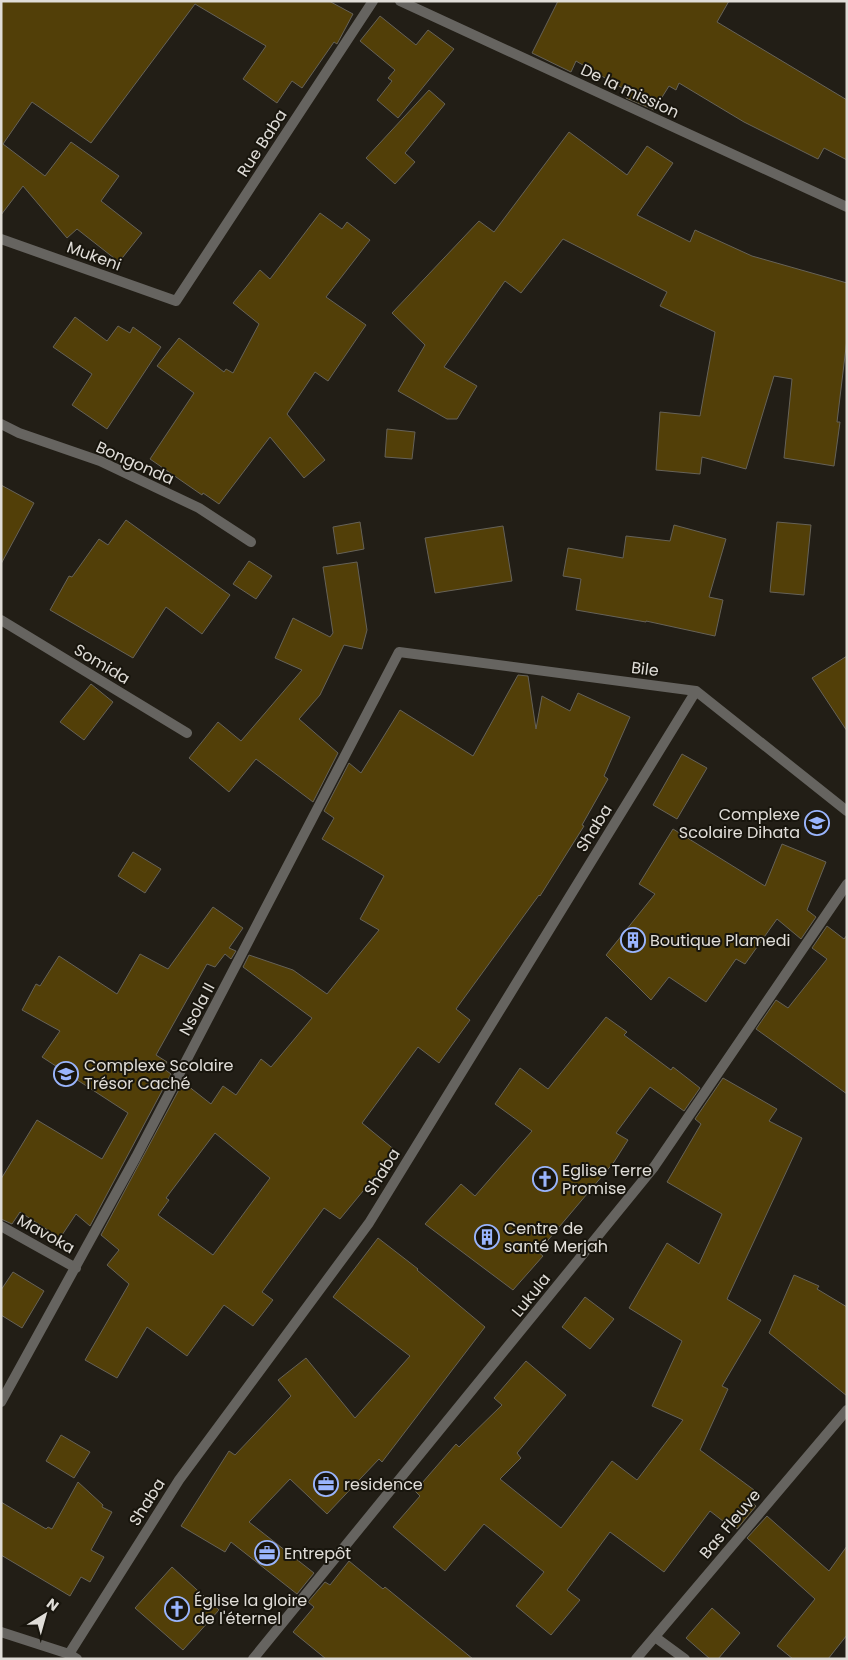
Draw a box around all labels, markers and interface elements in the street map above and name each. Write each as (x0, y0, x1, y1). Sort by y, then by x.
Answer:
street label: De la mission (577, 58, 683, 124)
street label: Rue Baba (232, 105, 292, 181)
street label: Mukeni (64, 236, 124, 276)
street label: Bongonda (92, 436, 178, 490)
street label: Somida (70, 638, 134, 690)
street label: Bile (630, 656, 660, 682)
street label: Shaba (570, 800, 618, 856)
place label: Complexe Scolaire Dihata (679, 803, 800, 844)
school or university icon: Complexe Scolaire Dihata (804, 810, 830, 836)
building icon: Boutique Plamedi (620, 927, 646, 953)
place label: Boutique Plamedi (650, 929, 790, 952)
street label: Nsola II (174, 979, 220, 1039)
place label: Complexe Scolaire Trésor Caché (84, 1054, 234, 1095)
school or university icon: Complexe Scolaire Trésor Caché (53, 1061, 79, 1087)
street label: Shaba (358, 1144, 406, 1200)
place label: Eglise Terre Promise (562, 1159, 652, 1200)
church icon: Eglise Terre Promise (532, 1166, 558, 1192)
street label: Mavoka (13, 1209, 79, 1259)
place label: Centre de santé Merjah (504, 1217, 608, 1258)
building icon: Centre de santé Merjah (474, 1224, 500, 1250)
street label: Lukula (506, 1268, 556, 1322)
office icon: residence (313, 1471, 339, 1497)
place label: residence (344, 1473, 423, 1496)
street label: Shaba (123, 1474, 171, 1530)
street label: Bas Fleuve (694, 1484, 766, 1564)
office icon: Entrepôt (254, 1540, 280, 1566)
place label: Entrepôt (284, 1542, 351, 1565)
place label: Église la gloire de l'éternel (194, 1589, 307, 1630)
north arrow (20, 1590, 70, 1640)
text: N (43, 1593, 63, 1616)
church icon: Église la gloire de l'éternel (164, 1596, 190, 1622)

